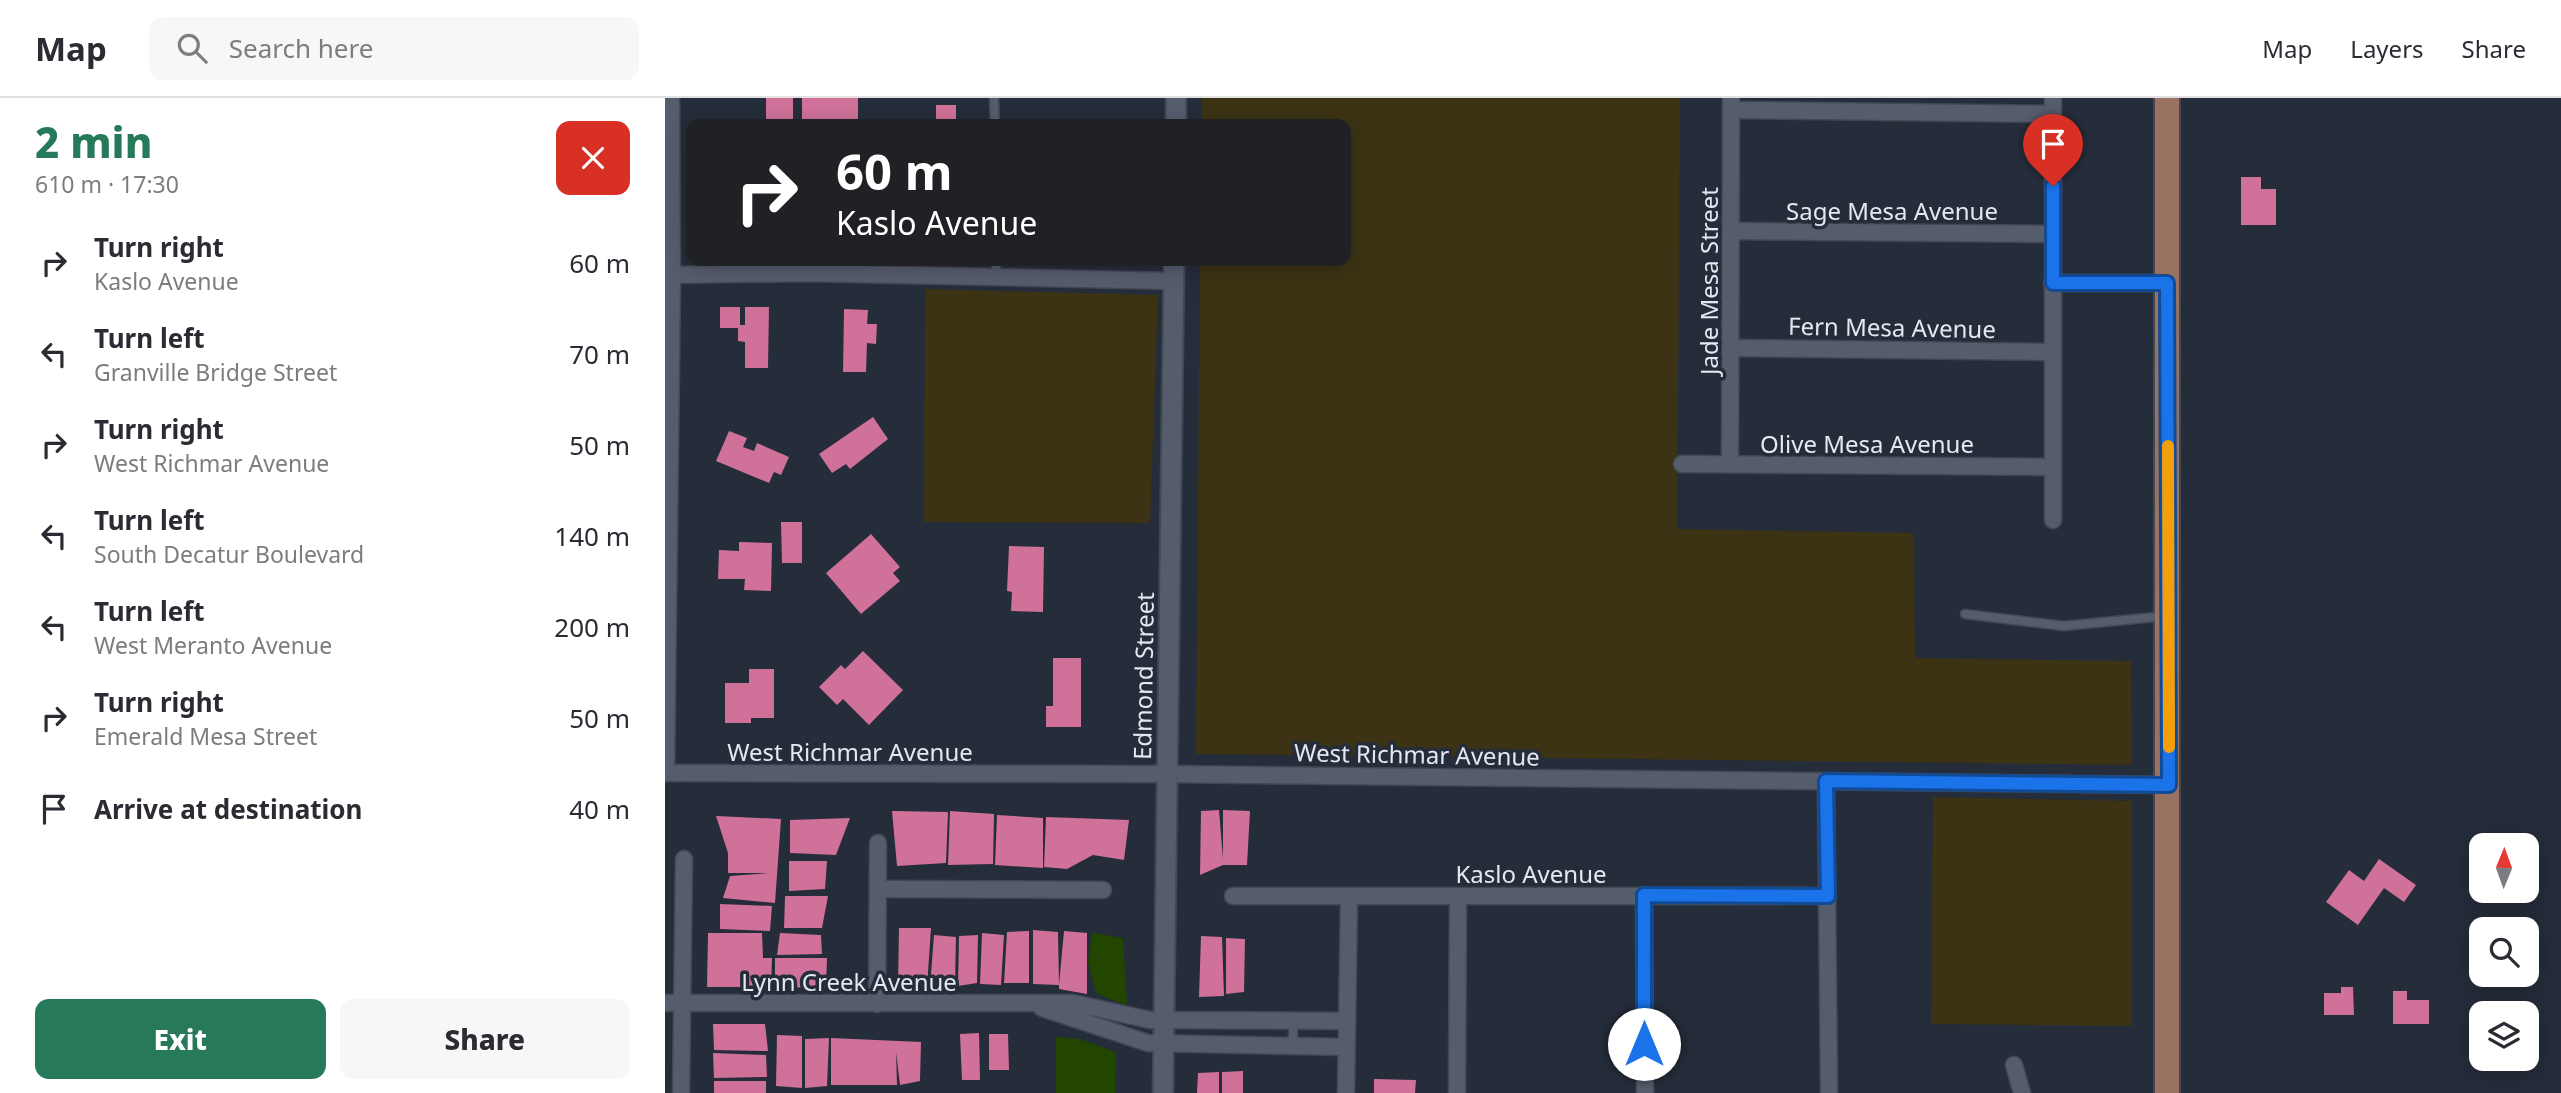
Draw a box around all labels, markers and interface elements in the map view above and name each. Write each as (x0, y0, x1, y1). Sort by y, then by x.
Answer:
search box (149, 17, 639, 80)
text: Map (35, 26, 107, 71)
icon: search (173, 29, 211, 67)
text: Search here (229, 30, 373, 66)
text: Map (2262, 32, 2312, 65)
text: Layers (2350, 32, 2424, 65)
text: Share (2462, 32, 2526, 65)
text: 2 min (35, 113, 152, 170)
pin (2023, 114, 2083, 186)
button: close (556, 121, 630, 195)
icon: arrive (2034, 125, 2072, 163)
text: 60 m (836, 138, 953, 204)
icon: right (721, 147, 812, 238)
text: 610 m · 17:30 (35, 168, 179, 200)
street label: Jade Mesa Street (1692, 187, 1725, 377)
street label: Sage Mesa Avenue (1786, 194, 1998, 227)
text: Kaslo Avenue (836, 201, 1037, 244)
text: Turn right (94, 229, 224, 265)
icon: right (35, 244, 73, 282)
text: 60 m (569, 245, 630, 281)
text: Kaslo Avenue (94, 265, 239, 297)
street label: Fern Mesa Avenue (1788, 309, 1996, 345)
text: Turn left (94, 320, 205, 356)
icon: left (35, 335, 73, 373)
text: 70 m (569, 336, 630, 372)
text: Granville Bridge Street (94, 356, 337, 388)
text: Turn right (94, 411, 224, 447)
icon: right (35, 426, 73, 464)
text: 50 m (569, 427, 630, 463)
street label: Olive Mesa Avenue (1760, 427, 1974, 460)
text: West Richmar Avenue (94, 447, 329, 479)
text: Turn left (94, 502, 205, 538)
icon: left (35, 517, 73, 555)
text: 140 m (554, 518, 630, 554)
text: South Decatur Boulevard (94, 538, 364, 570)
street label: Edmond Street (1125, 591, 1161, 760)
text: Turn left (94, 593, 205, 629)
icon: left (35, 608, 73, 646)
text: 200 m (554, 609, 630, 645)
text: West Meranto Avenue (94, 629, 332, 661)
text: Turn right (94, 684, 224, 720)
icon: right (35, 699, 73, 737)
text: 50 m (569, 700, 630, 736)
text: Emerald Mesa Street (94, 720, 317, 752)
street label: West Richmar Avenue (727, 735, 973, 768)
street label: West Richmar Avenue (1294, 735, 1540, 773)
icon: arrive (35, 790, 73, 828)
text: Arrive at destination (94, 791, 363, 827)
text: 40 m (569, 791, 630, 827)
north arrow (2469, 833, 2539, 903)
map controls (2469, 833, 2539, 1071)
street label: Kaslo Avenue (1455, 857, 1607, 890)
button: search (2469, 917, 2539, 987)
street label: Lynn Creek Avenue (741, 965, 957, 998)
button: Exit (35, 999, 326, 1079)
button: Share (340, 999, 630, 1079)
button: layers (2469, 1001, 2539, 1071)
position arrow (1607, 1007, 1681, 1081)

